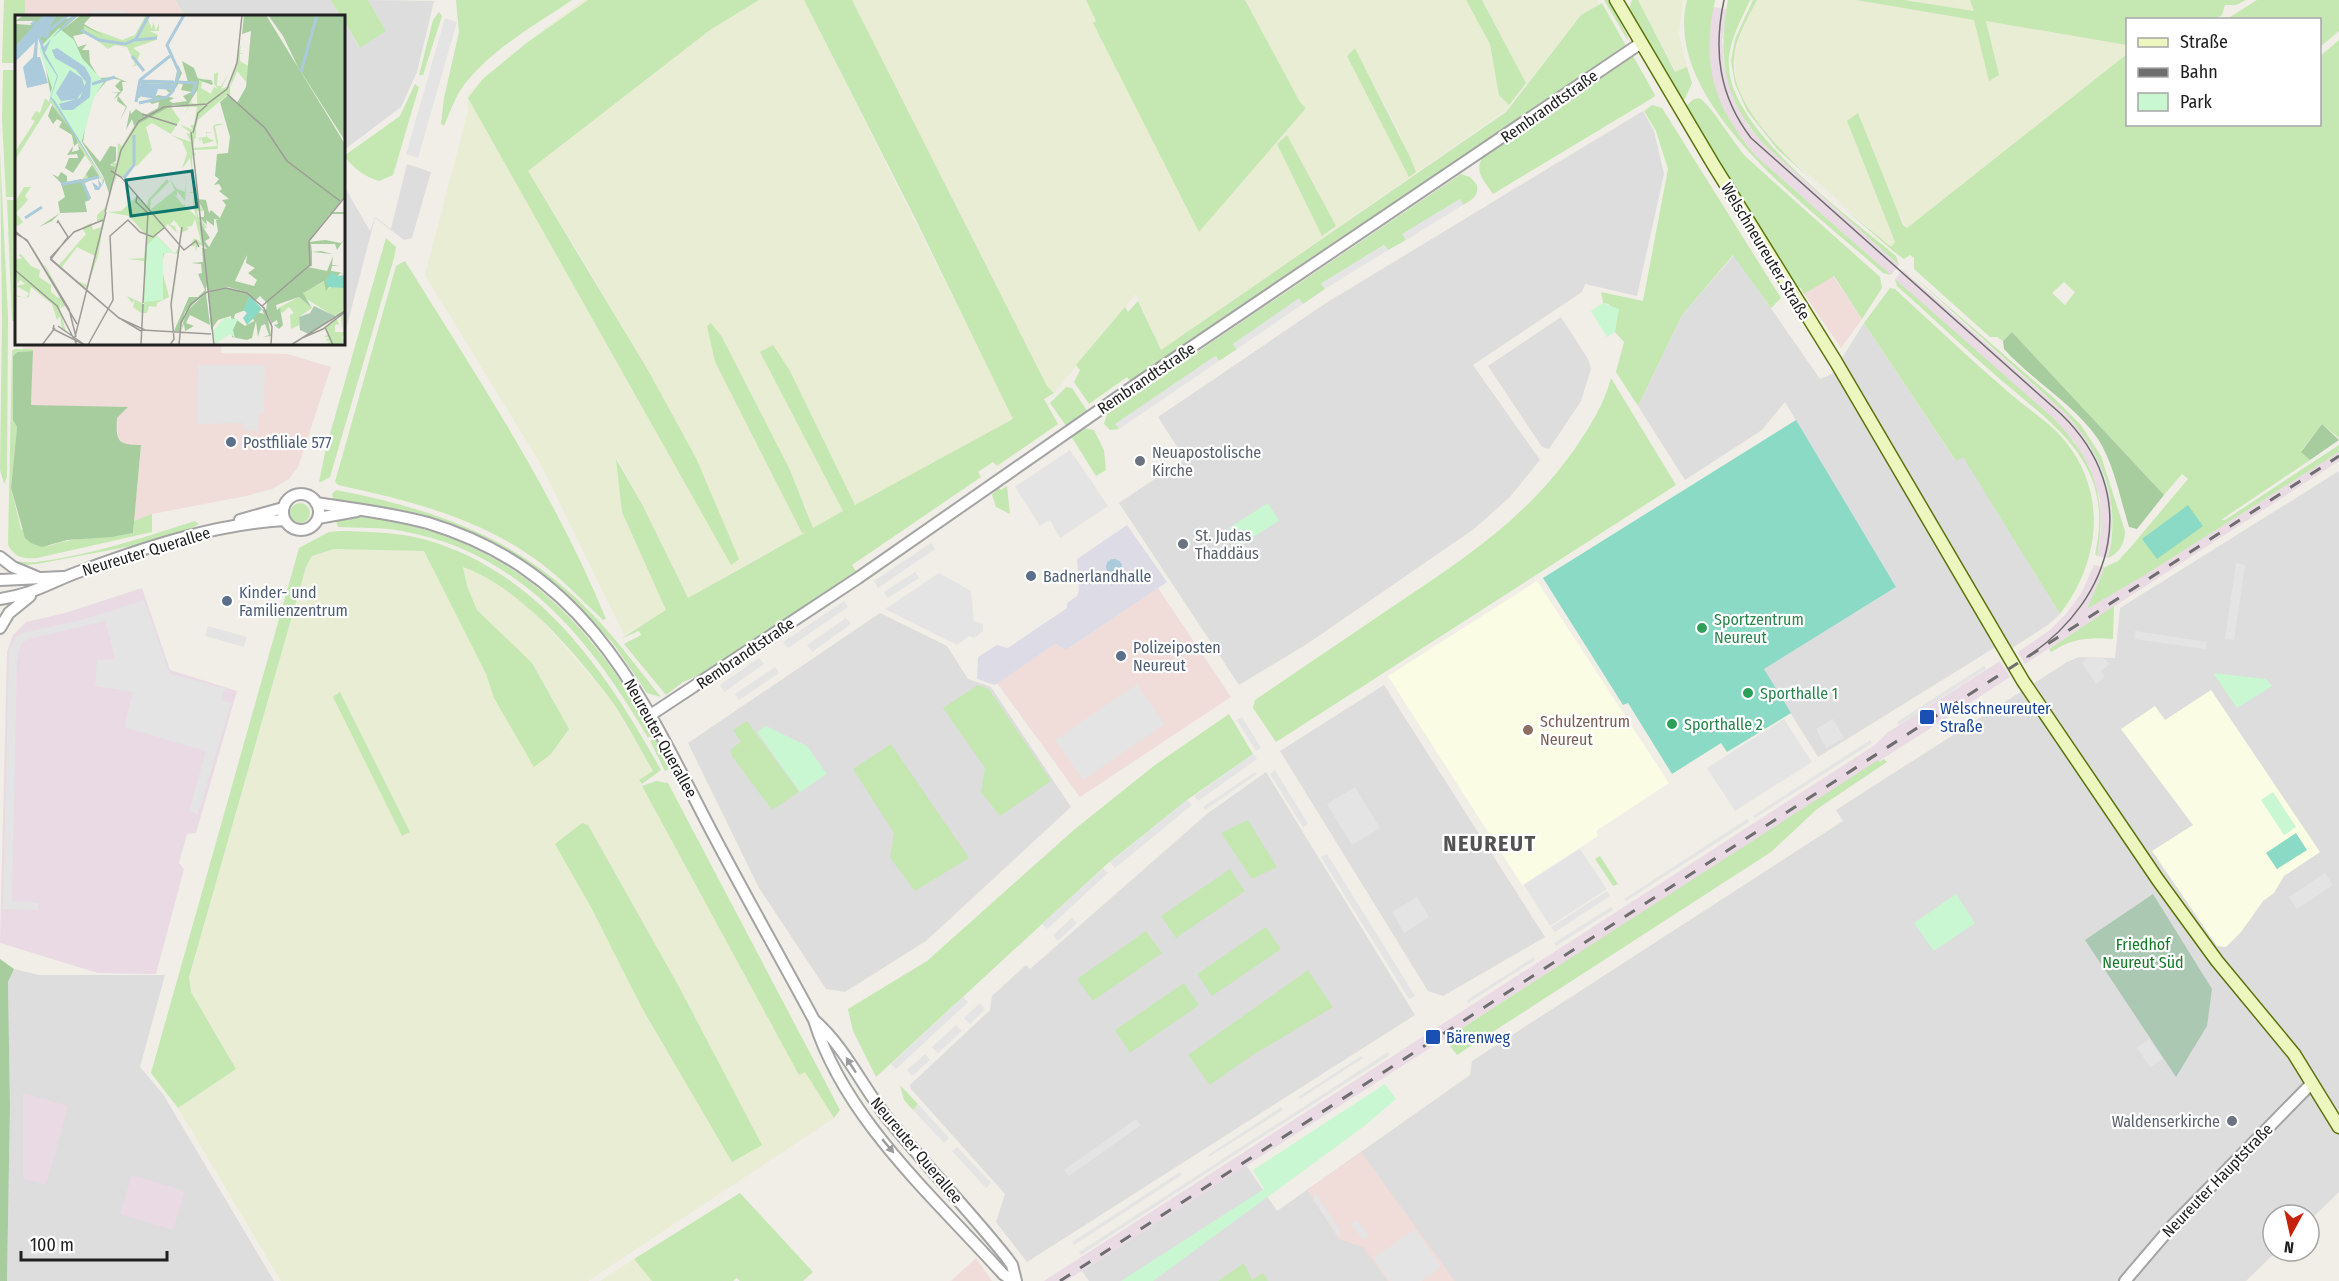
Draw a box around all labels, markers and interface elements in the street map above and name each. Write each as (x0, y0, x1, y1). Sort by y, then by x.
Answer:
inset map (15, 15, 345, 345)
legend (2126, 18, 2321, 126)
text: Straße (2180, 31, 2228, 53)
text: Bahn (2180, 61, 2218, 83)
street label: Rembrandtstraße (1497, 66, 1601, 147)
text: Park (2180, 91, 2213, 113)
street label: Welschneureuter Straße (1717, 179, 1814, 324)
street label: Rembrandtstraße (1094, 339, 1199, 418)
place label: Postfiliale 577 (243, 433, 332, 452)
marker: Postfiliale 577 (224, 435, 238, 449)
place label: Neuapostolische Kirche (1152, 443, 1261, 480)
marker: Neuapostolische Kirche (1133, 454, 1147, 468)
street label: Neureuter Querallee (80, 523, 213, 580)
place label: St. Judas Thaddäus (1195, 526, 1259, 563)
marker: St. Judas Thaddäus (1176, 537, 1190, 551)
place label: Badnerlandhalle (1043, 567, 1152, 586)
marker: Badnerlandhalle (1024, 569, 1038, 583)
place label: Kinder- und Familienzentrum (239, 583, 348, 620)
marker: Kinder- und Familienzentrum (220, 594, 234, 608)
place label: Sportzentrum Neureut (1714, 610, 1804, 647)
street label: Rembrandtstraße (693, 614, 798, 693)
marker: Sportzentrum Neureut (1695, 621, 1709, 635)
place label: Polizeiposten Neureut (1133, 638, 1221, 675)
marker: Polizeiposten Neureut (1114, 649, 1128, 663)
street label: Neureuter Querallee (620, 676, 701, 801)
place label: Sporthalle 1 (1760, 684, 1838, 703)
marker: Sporthalle 1 (1741, 686, 1755, 700)
place label: Welschneureuter Straße (1940, 699, 2051, 736)
marker: Welschneureuter Straße (1918, 708, 1936, 726)
place label: Schulzentrum Neureut (1540, 712, 1630, 749)
place label: Sporthalle 2 (1684, 715, 1763, 734)
marker: Sporthalle 2 (1665, 717, 1679, 731)
marker: Schulzentrum Neureut (1521, 723, 1535, 737)
district label: NEUREUT (1443, 830, 1537, 857)
park label: Friedhof Neureut Süd (2102, 935, 2184, 972)
marker: Bärenweg (1424, 1028, 1442, 1046)
place label: Bärenweg (1446, 1028, 1510, 1047)
one-way arrow (845, 1058, 857, 1074)
street label: Neureuter Querallee (867, 1093, 967, 1207)
place label: Waldenserkirche (2112, 1112, 2220, 1131)
marker: Waldenserkirche (2225, 1114, 2239, 1128)
street label: Neureuter Hauptstraße (2158, 1119, 2277, 1241)
one-way arrow (881, 1138, 894, 1153)
north arrow (2261, 1203, 2321, 1263)
scale bar (21, 1224, 166, 1262)
text: 100 m (30, 1234, 74, 1256)
text: N (2283, 1237, 2295, 1257)

